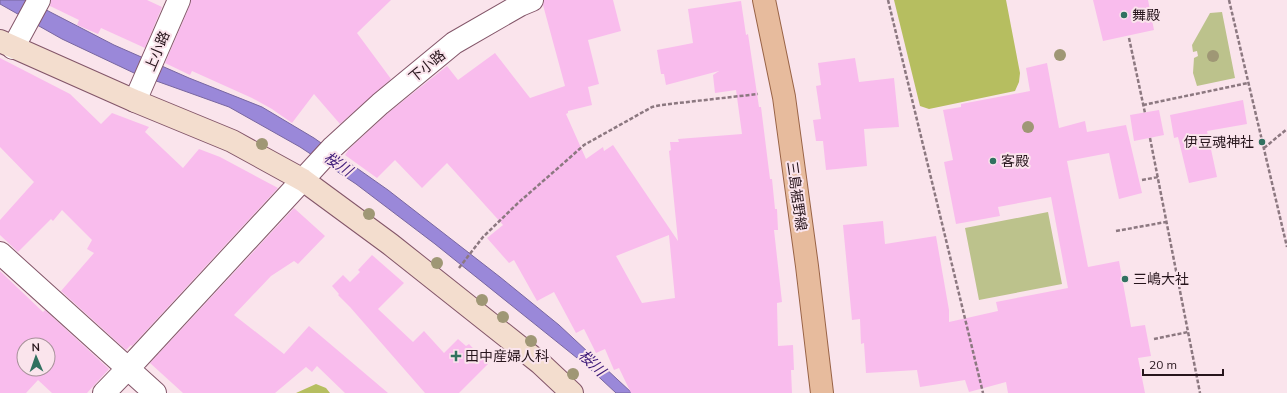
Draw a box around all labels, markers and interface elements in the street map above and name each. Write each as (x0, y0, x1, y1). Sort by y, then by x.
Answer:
place label: 舞殿 (1132, 6, 1160, 24)
marker: 舞殿 (1119, 10, 1129, 20)
street label: 上小路 (141, 28, 173, 74)
street label: 下小路 (405, 46, 449, 86)
place label: 伊豆魂神社 (1184, 133, 1254, 151)
marker: 伊豆魂神社 (1257, 137, 1267, 147)
water label: 桜川 (321, 147, 358, 181)
place label: 客殿 (1001, 152, 1029, 170)
marker: 客殿 (988, 156, 998, 166)
street label: 三島裾野線 (783, 160, 811, 232)
place label: 三嶋大社 (1133, 270, 1189, 288)
marker: 三嶋大社 (1120, 274, 1130, 284)
north arrow (16, 337, 56, 377)
text: N (31, 340, 40, 354)
water label: 桜川 (575, 345, 611, 381)
place label: 田中産婦人科 (465, 347, 549, 365)
marker: 田中産婦人科 (450, 350, 462, 362)
scale bar (1143, 351, 1223, 377)
text: 20 m (1149, 357, 1177, 372)

